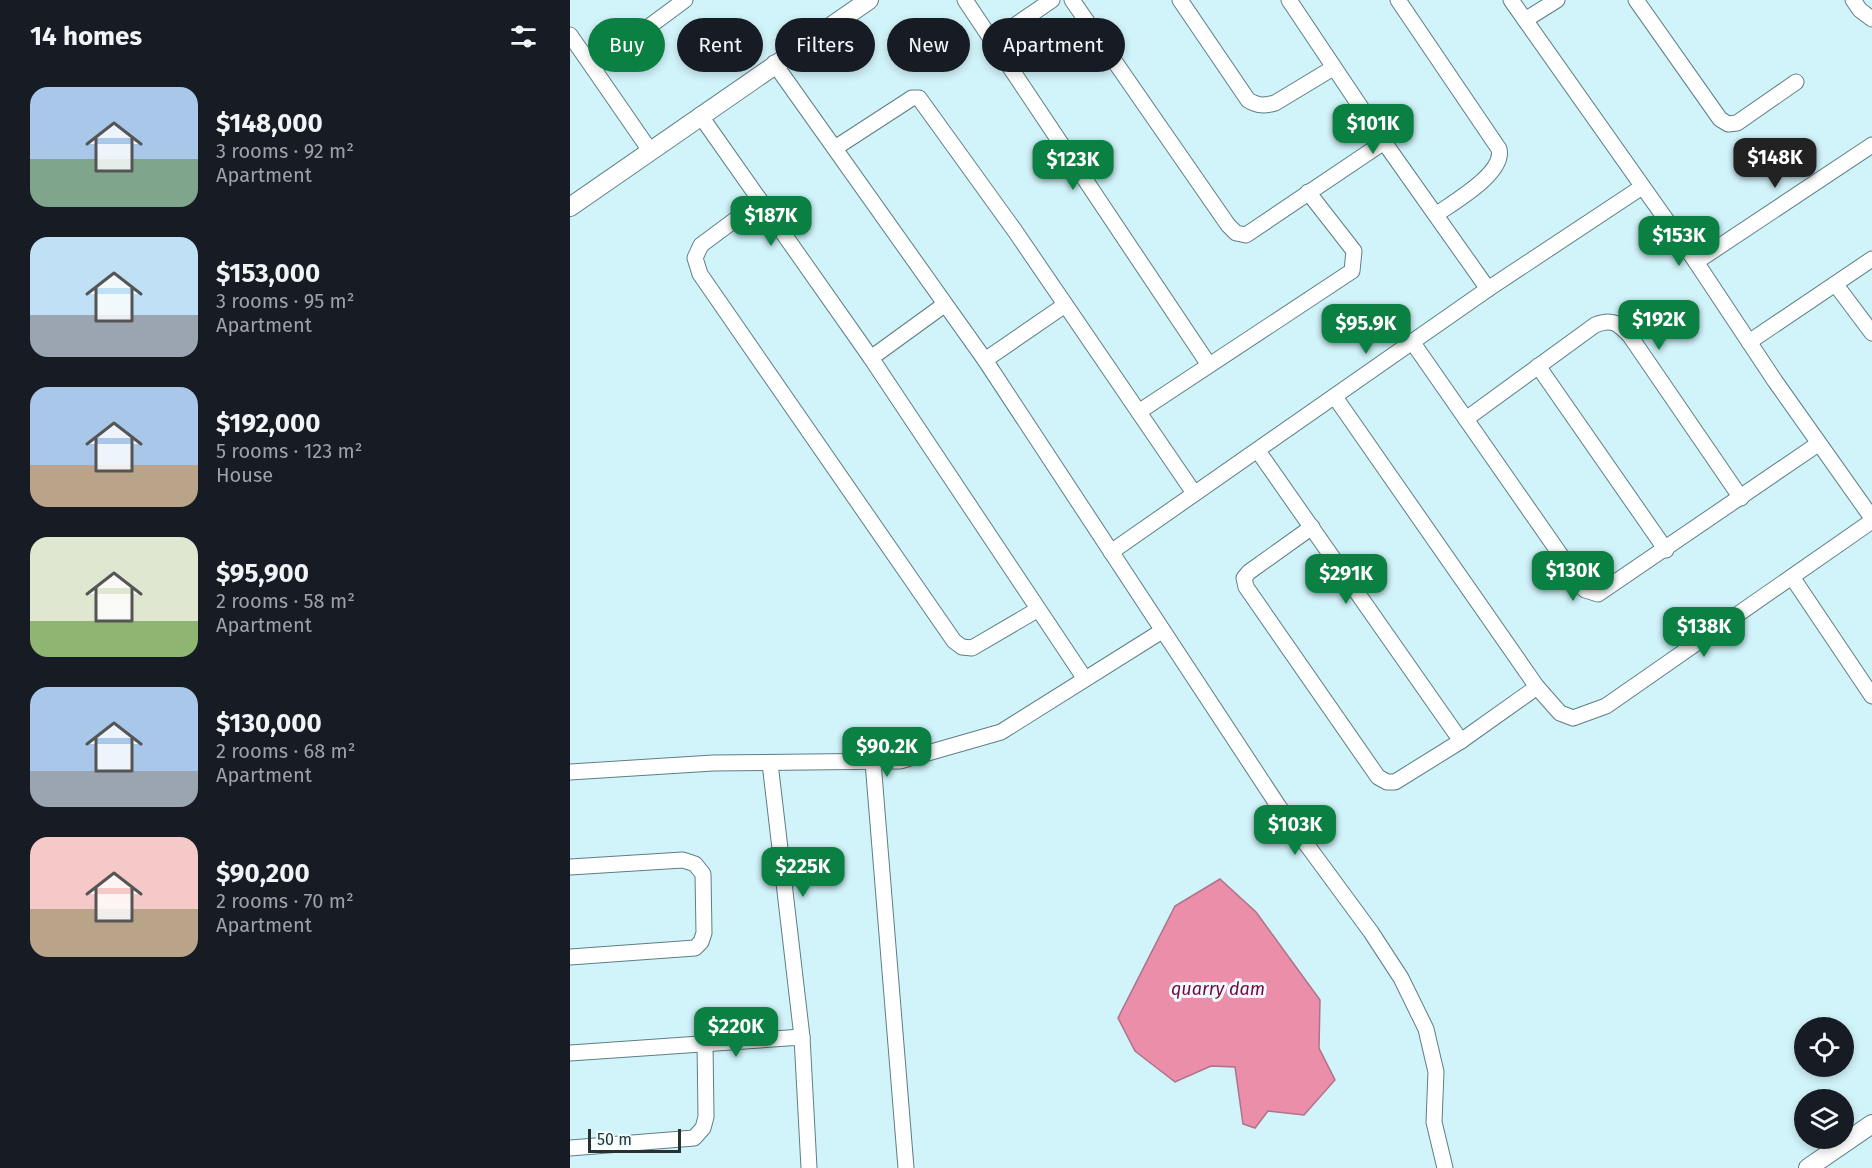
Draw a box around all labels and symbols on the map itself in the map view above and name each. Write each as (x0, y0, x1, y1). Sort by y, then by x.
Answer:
pin: $101K (1331, 104, 1415, 155)
pin: $148K (1733, 138, 1817, 189)
pin: $123K (1031, 140, 1115, 191)
pin: $187K (729, 196, 813, 247)
pin: $153K (1637, 216, 1721, 267)
pin: $192K (1617, 300, 1701, 351)
pin: $95.9K (1317, 304, 1415, 355)
pin: $130K (1531, 551, 1615, 602)
pin: $291K (1304, 554, 1388, 605)
pin: $138K (1662, 607, 1746, 658)
pin: $90.2K (838, 727, 936, 778)
pin: $103K (1253, 805, 1337, 856)
pin: $225K (761, 847, 845, 898)
water label: quarry dam (1171, 978, 1265, 1000)
pin: $220K (694, 1007, 778, 1058)
scale bar (588, 1126, 681, 1154)

